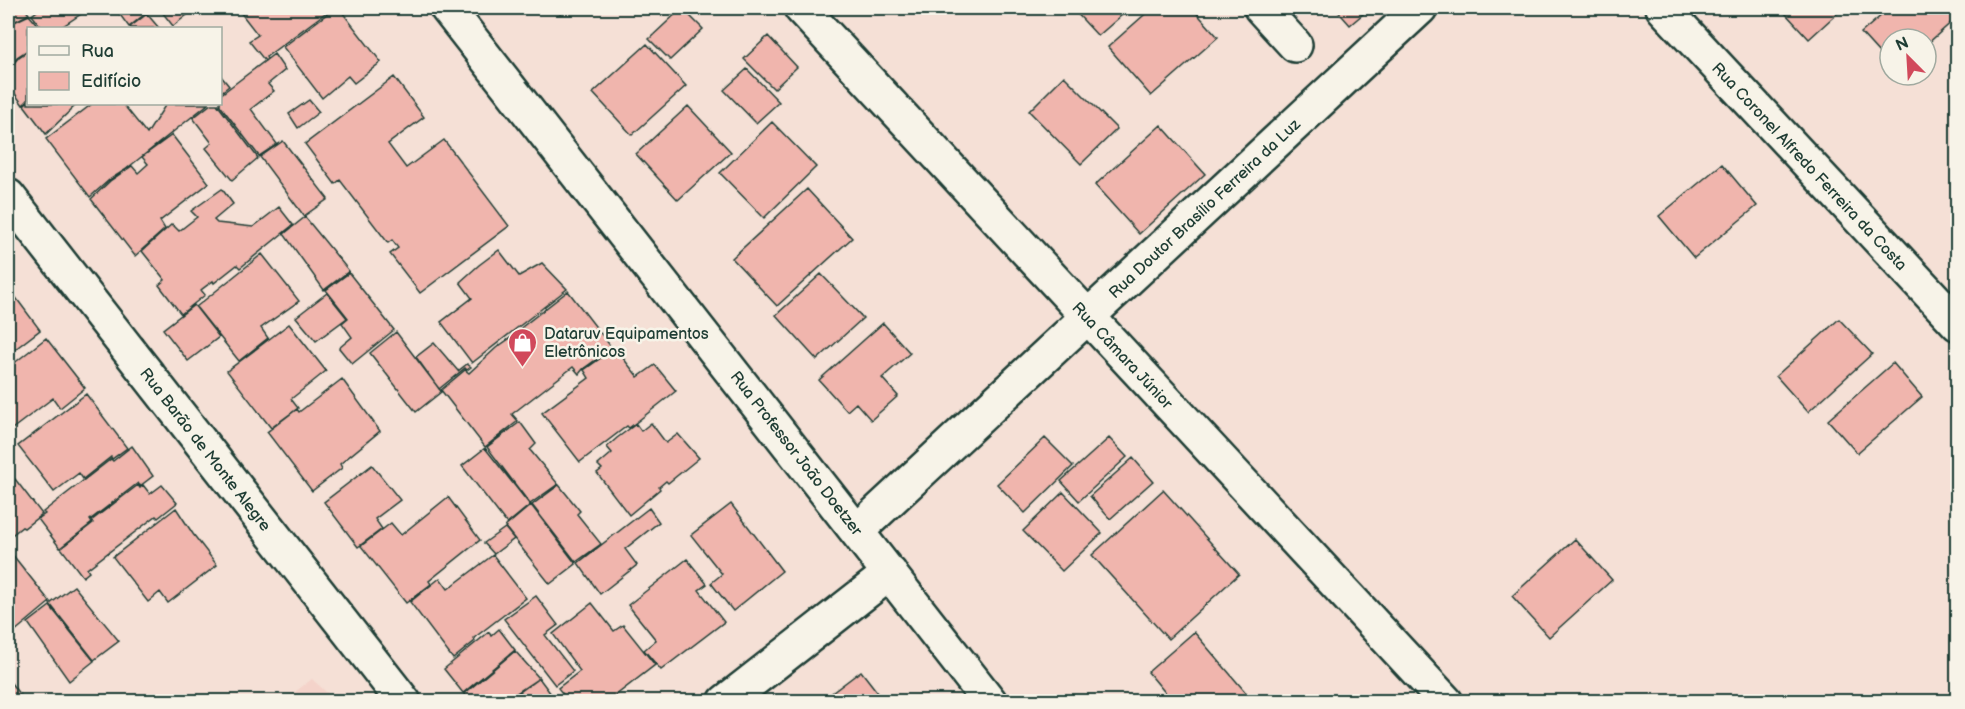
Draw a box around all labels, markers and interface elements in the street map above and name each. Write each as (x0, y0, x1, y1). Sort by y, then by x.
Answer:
legend (27, 27, 222, 105)
north arrow (1878, 27, 1938, 87)
text: N (1893, 34, 1912, 56)
text: Rua (81, 41, 114, 62)
street label: Rua Coronel Alfredo Ferreira da Costa (1707, 59, 1910, 275)
text: Edifício (81, 71, 141, 92)
street label: Rua Doutor Brasílio Ferreira da Luz (1105, 115, 1305, 303)
street label: Rua Câmara Júnior (1068, 299, 1176, 414)
place label: Dataruv Equipamentos Eletrônicos (544, 325, 709, 362)
shop icon: Dataruv Equipamentos Eletrônicos (507, 326, 539, 368)
street label: Rua Barão de Monte Alegre (135, 365, 275, 536)
street label: Rua Professor João Doetzer (726, 368, 866, 540)

